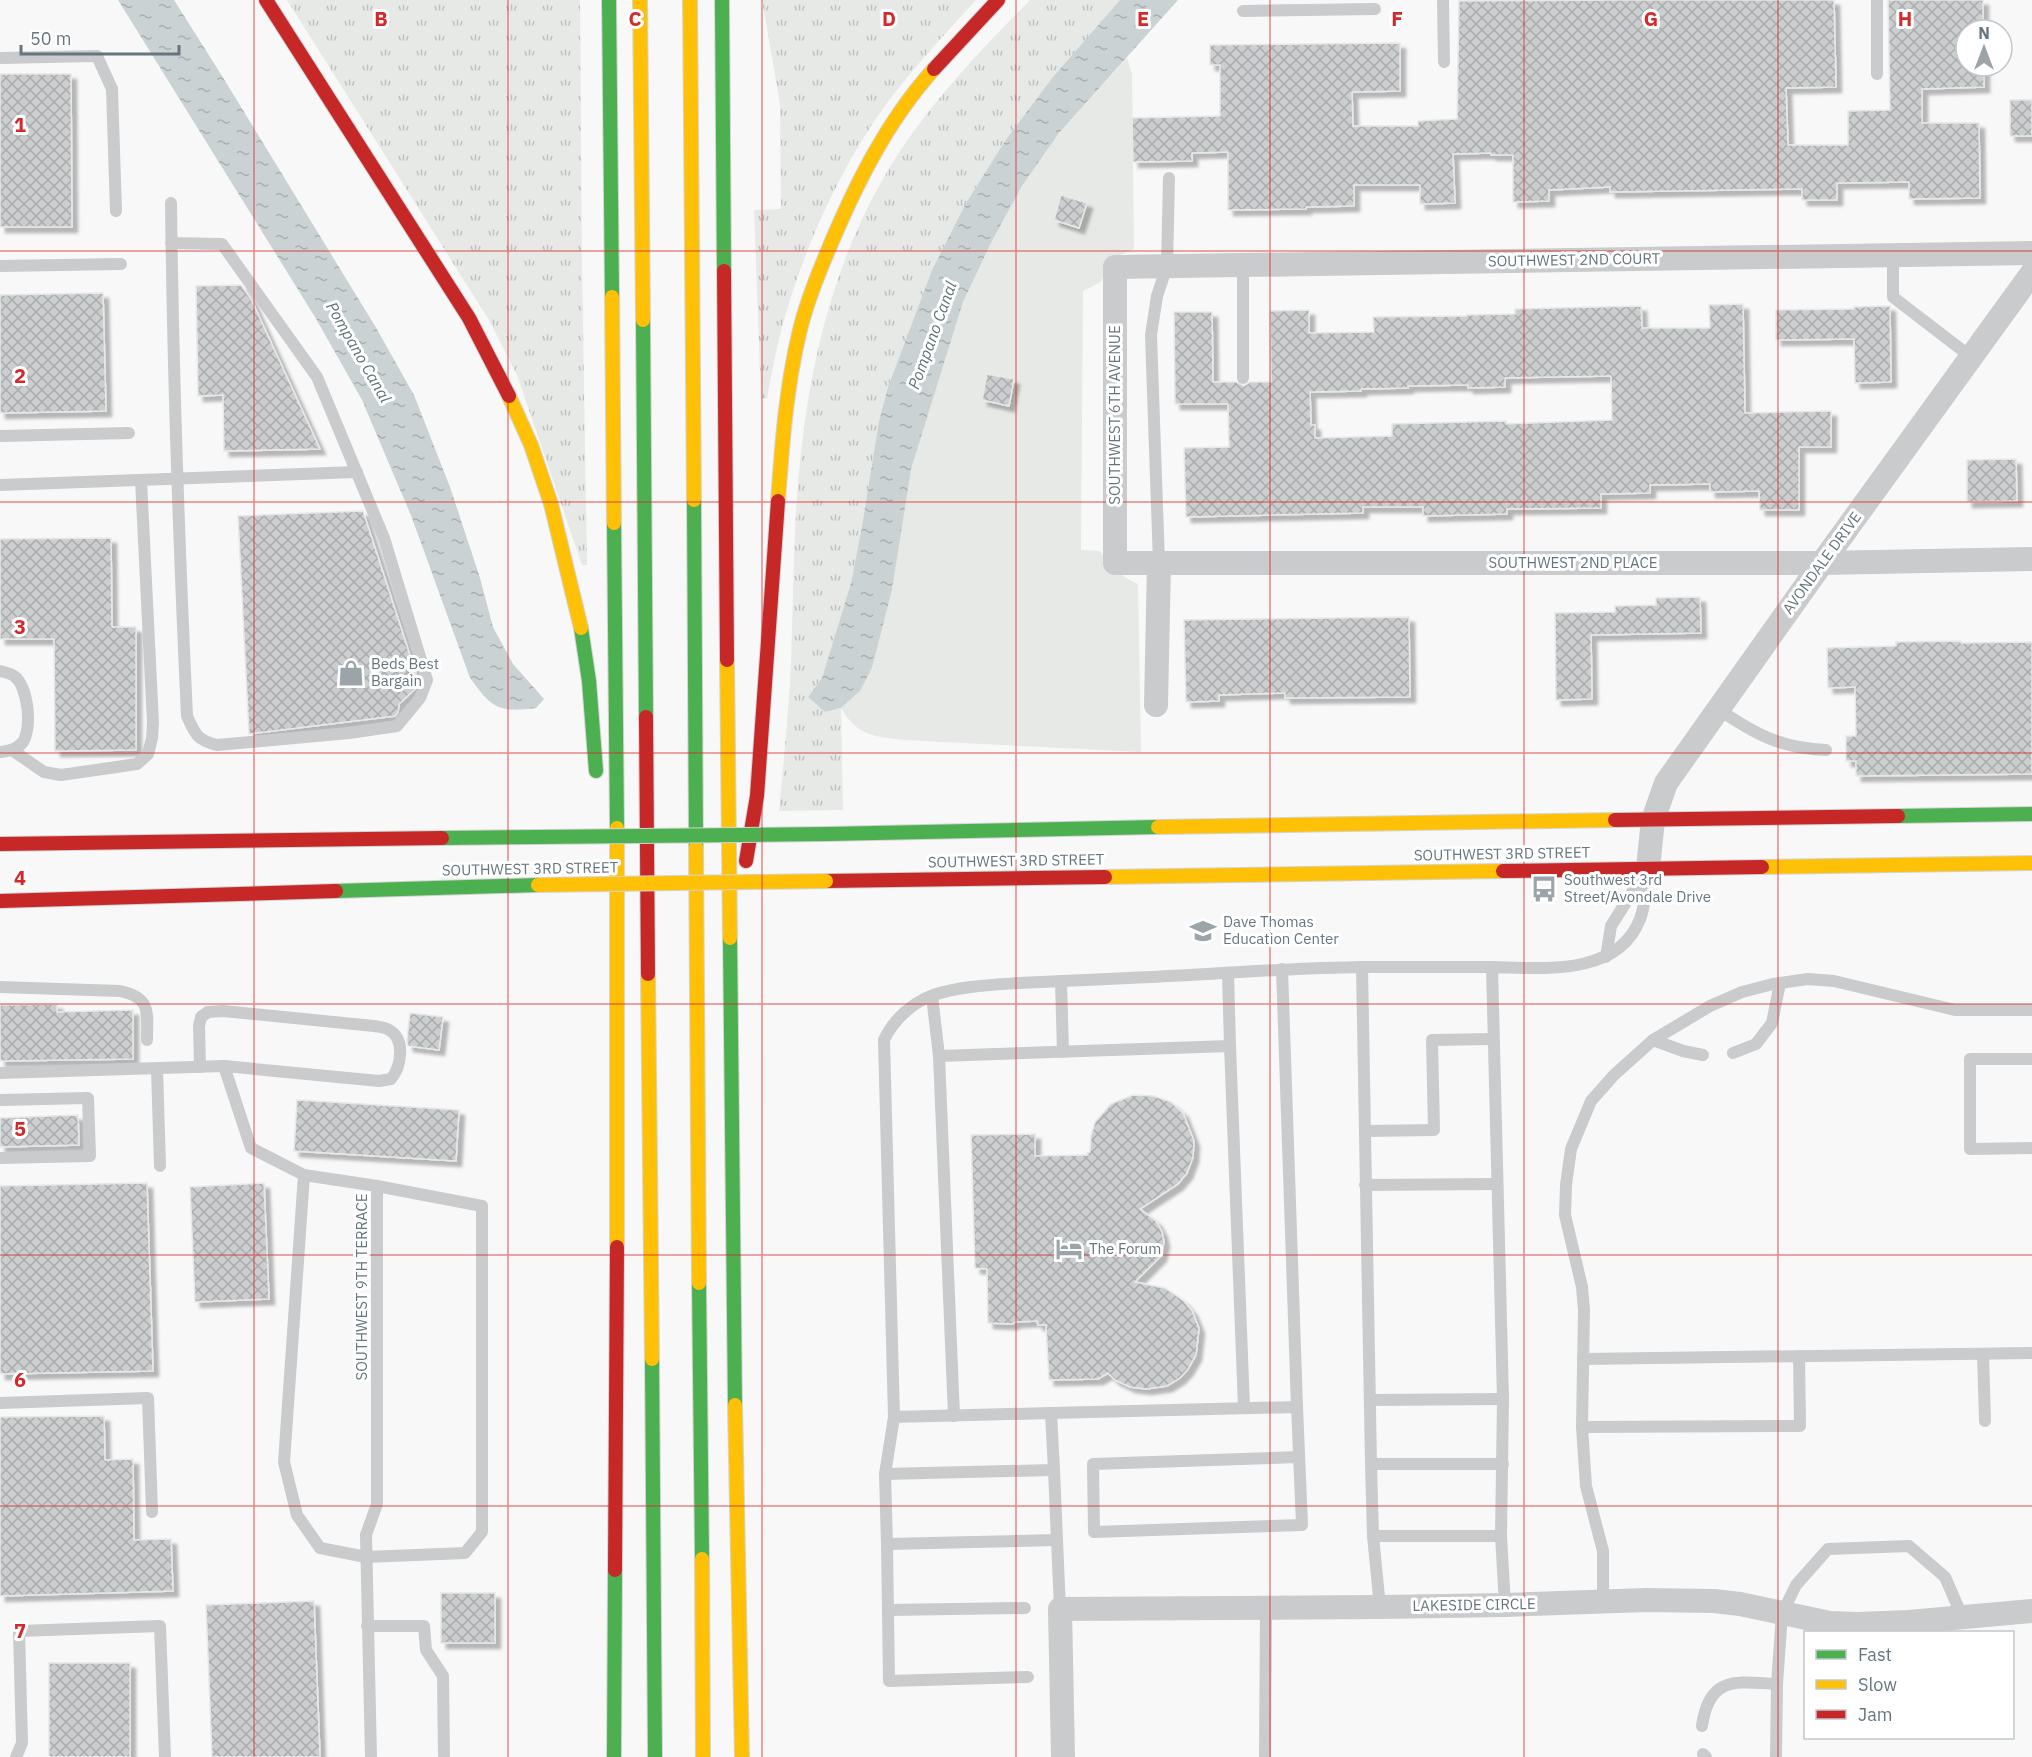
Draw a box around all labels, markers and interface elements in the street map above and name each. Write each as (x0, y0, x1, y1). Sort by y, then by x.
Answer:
text: B (374, 5, 388, 32)
text: C (628, 5, 642, 32)
text: D (882, 5, 896, 32)
text: E (1137, 5, 1149, 32)
text: F (1391, 5, 1403, 32)
text: G (1644, 5, 1658, 32)
text: H (1898, 5, 1912, 32)
scale bar (21, 18, 178, 56)
north arrow (1954, 18, 2014, 78)
text: N (1978, 23, 1990, 43)
text: 50 m (30, 27, 72, 50)
text: 1 (14, 111, 26, 138)
street label: SOUTHWEST 2ND COURT (1488, 248, 1661, 271)
water label: Pompano Canal (903, 278, 961, 392)
water label: Pompano Canal (322, 298, 396, 407)
street label: SOUTHWEST 6TH AVENUE (1105, 325, 1124, 505)
text: 2 (14, 362, 26, 389)
street label: AVONDALE DRIVE (1778, 508, 1865, 618)
street label: SOUTHWEST 2ND PLACE (1489, 553, 1658, 572)
text: 3 (14, 613, 26, 640)
place label: Beds Best Bargain (371, 654, 439, 690)
shop icon: Beds Best Bargain (336, 658, 366, 688)
street label: SOUTHWEST 3RD STREET (1414, 842, 1591, 865)
street label: SOUTHWEST 3RD STREET (928, 849, 1105, 872)
street label: SOUTHWEST 3RD STREET (442, 857, 619, 880)
text: 4 (14, 864, 26, 891)
place label: Southwest 3rd Street/Avondale Drive (1564, 870, 1711, 906)
bus stop icon: Southwest 3rd Street/Avondale Drive (1529, 874, 1559, 904)
place label: Dave Thomas Education Center (1223, 912, 1339, 948)
school or university icon: Dave Thomas Education Center (1188, 916, 1218, 946)
text: 5 (14, 1115, 26, 1142)
street label: SOUTHWEST 9TH TERRACE (352, 1193, 371, 1381)
hotel icon: The Forum (1054, 1234, 1084, 1264)
place label: The Forum (1089, 1239, 1161, 1258)
text: 6 (14, 1366, 26, 1393)
street label: LAKESIDE CIRCLE (1412, 1594, 1536, 1615)
text: 7 (14, 1617, 26, 1644)
legend (1804, 1631, 2014, 1739)
text: Fast (1858, 1643, 1892, 1666)
text: Slow (1858, 1673, 1897, 1696)
text: Jam (1858, 1703, 1893, 1726)

